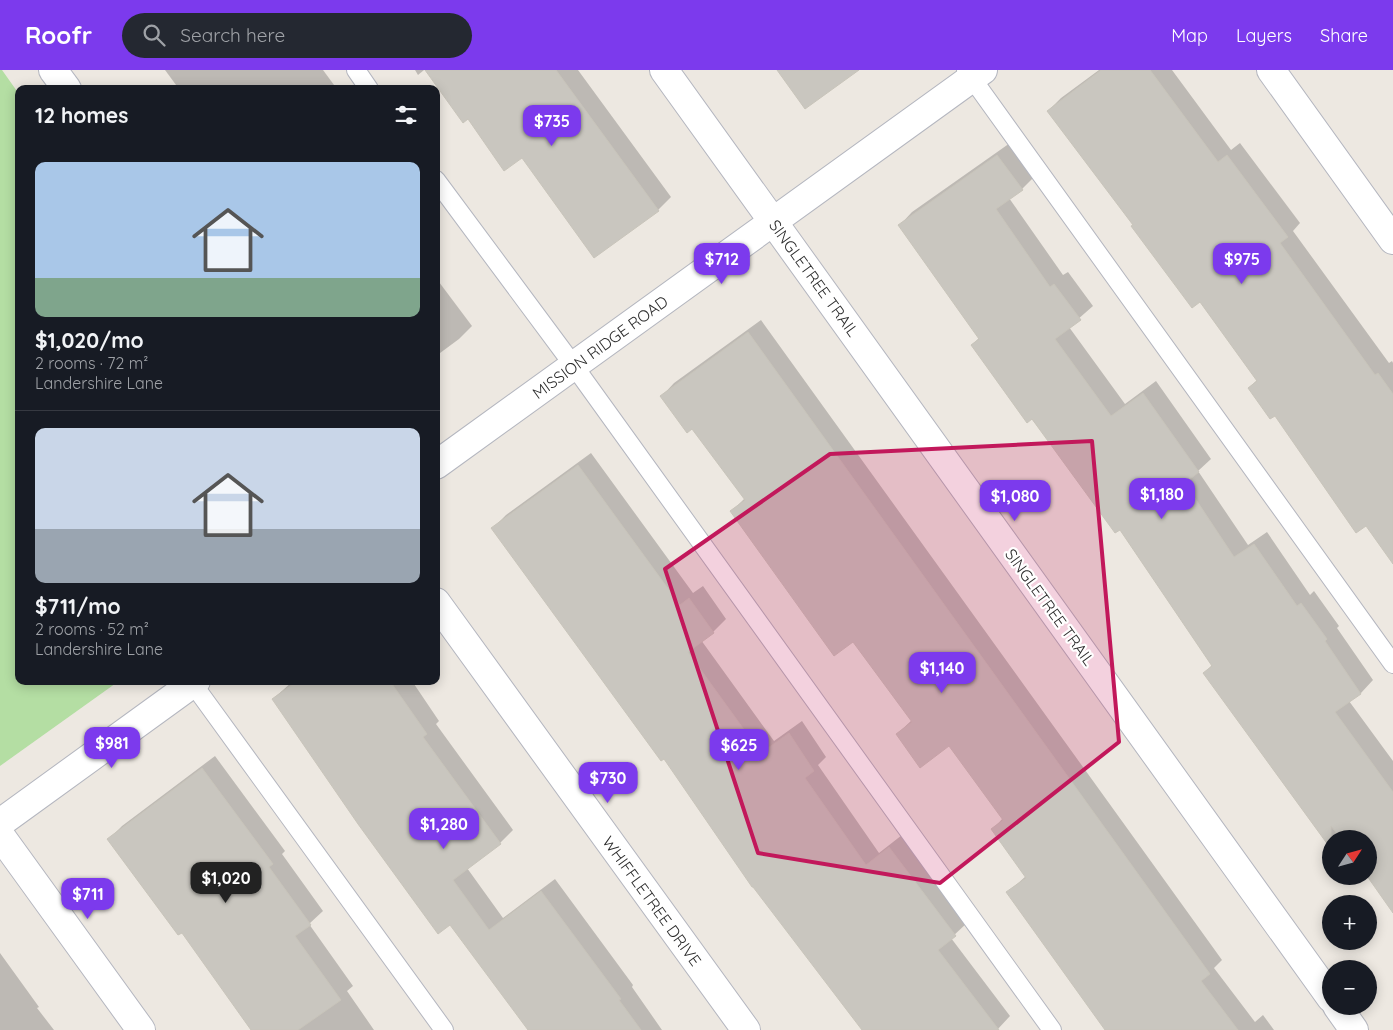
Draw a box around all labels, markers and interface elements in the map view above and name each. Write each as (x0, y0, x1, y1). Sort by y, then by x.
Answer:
search box (122, 13, 472, 58)
text: Roofr (25, 20, 92, 50)
icon: search (140, 21, 168, 49)
text: Search here (180, 23, 285, 47)
text: Map (1171, 24, 1208, 47)
text: Layers (1236, 24, 1292, 47)
text: Share (1320, 24, 1368, 47)
icon: filters (392, 101, 420, 129)
text: 12 homes (35, 102, 128, 128)
pin: $735 (522, 104, 582, 147)
text: $735 (534, 111, 570, 131)
icon: home (183, 195, 273, 285)
street label: SINGLETREE TRAIL (765, 216, 863, 341)
pin: $712 (692, 242, 752, 285)
pin: $975 (1212, 242, 1272, 285)
text: $712 (705, 249, 739, 269)
text: $975 (1224, 249, 1260, 269)
street label: MISSION RIDGE ROAD (528, 291, 672, 403)
text: $1,020/mo (35, 327, 144, 353)
text: 2 rooms · 72 m² (35, 353, 148, 373)
text: Landershire Lane (35, 373, 163, 393)
icon: home (183, 460, 273, 550)
pin: $1,180 (1121, 478, 1203, 520)
pin: $1,080 (974, 480, 1056, 522)
text: $1,180 (1140, 484, 1184, 504)
text: $1,080 (991, 486, 1039, 506)
street label: SINGLETREE TRAIL (1001, 545, 1099, 670)
text: $711/mo (35, 593, 121, 619)
text: 2 rooms · 52 m² (35, 619, 149, 639)
text: Landershire Lane (35, 639, 163, 659)
pin: $1,140 (901, 652, 983, 694)
text: $1,140 (920, 658, 964, 678)
pin: $981 (82, 726, 142, 769)
pin: $625 (709, 728, 769, 771)
text: $981 (95, 733, 129, 753)
text: $625 (721, 735, 757, 755)
pin: $730 (578, 762, 638, 804)
text: $730 (590, 768, 626, 788)
pin: $1,280 (403, 808, 485, 850)
text: $1,280 (420, 814, 468, 834)
north arrow (1322, 830, 1378, 885)
map controls (1322, 830, 1377, 1015)
street label: WHIFFLETREE DRIVE (598, 832, 706, 970)
pin: $1,020 (185, 862, 267, 904)
text: $1,020 (202, 868, 250, 888)
pin: $711 (58, 878, 118, 920)
text: $711 (72, 884, 104, 904)
button: + (1322, 895, 1377, 950)
button: − (1322, 960, 1377, 1015)

